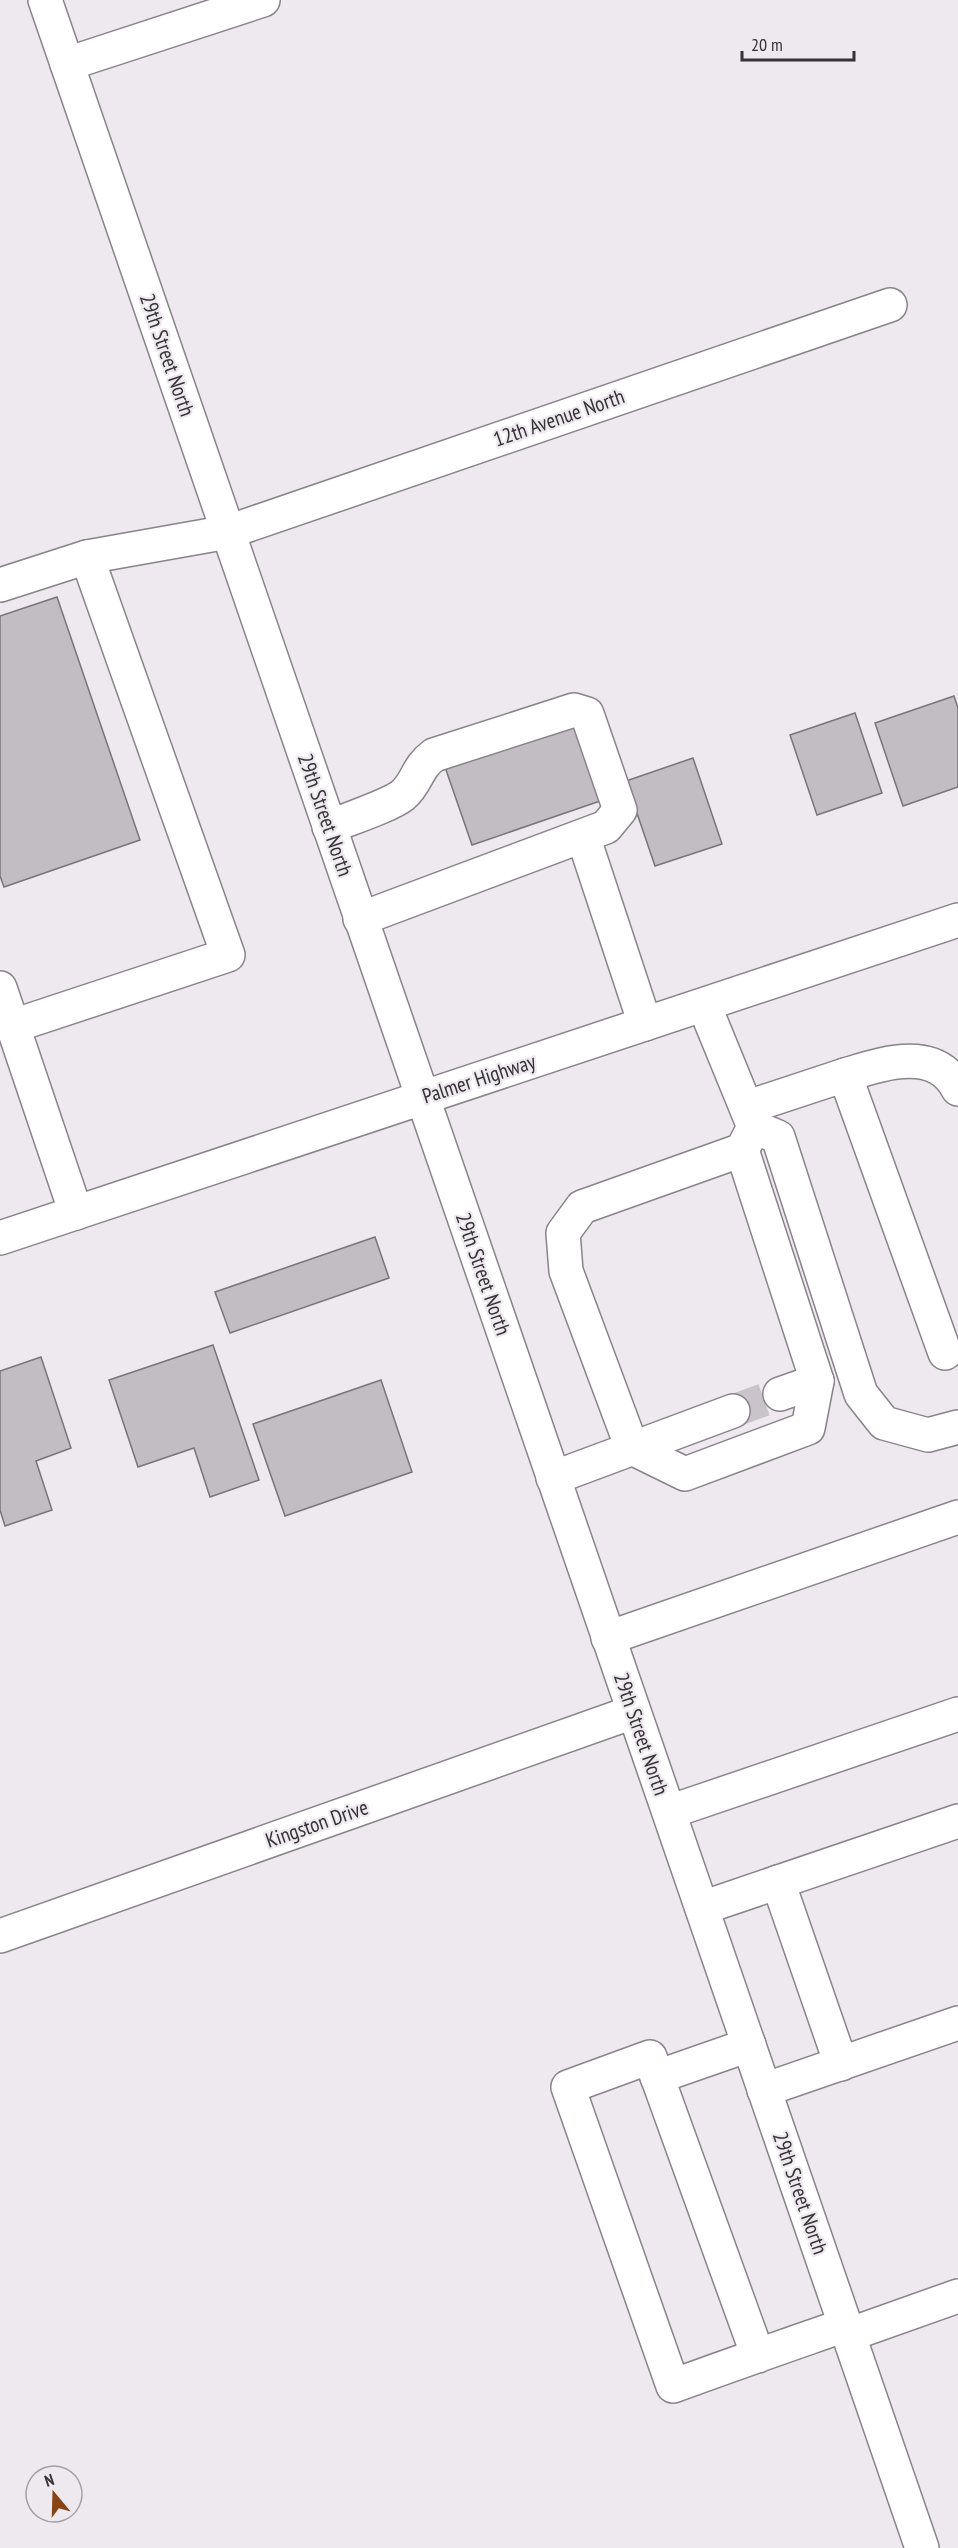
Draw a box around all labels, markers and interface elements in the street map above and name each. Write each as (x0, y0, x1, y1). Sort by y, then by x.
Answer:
scale bar (742, 24, 854, 62)
text: 20 m (751, 33, 783, 56)
street label: 29th Street North (134, 290, 201, 420)
street label: 12th Avenue North (490, 382, 628, 453)
street label: 29th Street North (292, 750, 359, 880)
street label: Palmer Highway (419, 1047, 539, 1110)
street label: 29th Street North (450, 1209, 517, 1339)
street label: 29th Street North (608, 1669, 675, 1799)
street label: Kingston Drive (262, 1793, 372, 1854)
street label: 29th Street North (767, 2128, 834, 2258)
north arrow (24, 2464, 84, 2524)
text: N (42, 2469, 56, 2491)

